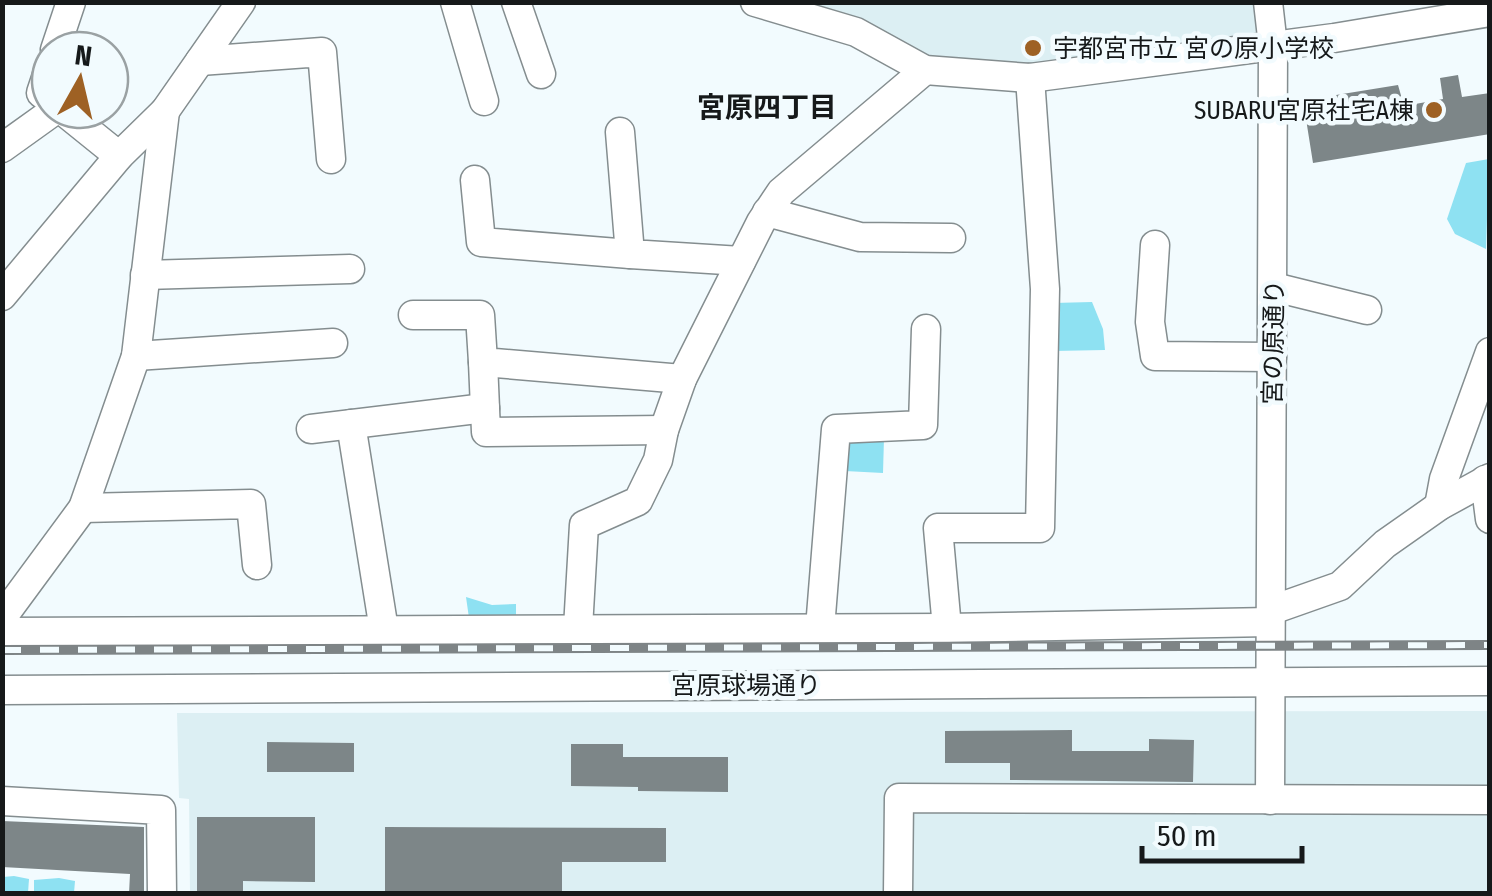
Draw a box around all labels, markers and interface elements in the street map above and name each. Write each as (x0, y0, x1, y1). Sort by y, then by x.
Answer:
north arrow (30, 30, 130, 130)
place label: 宇都宮市立 宮の原小学校 (1053, 34, 1334, 64)
marker: 宇都宮市立 宮の原小学校 (1022, 37, 1044, 59)
text: N (73, 38, 94, 73)
district label: 宮原四丁目 (697, 91, 837, 124)
place label: SUBARU宮原社宅A棟 (1194, 96, 1414, 126)
marker: SUBARU宮原社宅A棟 (1423, 99, 1445, 121)
street label: 宮の原通り (1258, 279, 1290, 405)
street label: 宮原球場通り (671, 671, 821, 701)
scale bar (1142, 801, 1302, 863)
text: 50 m (1157, 818, 1217, 854)

